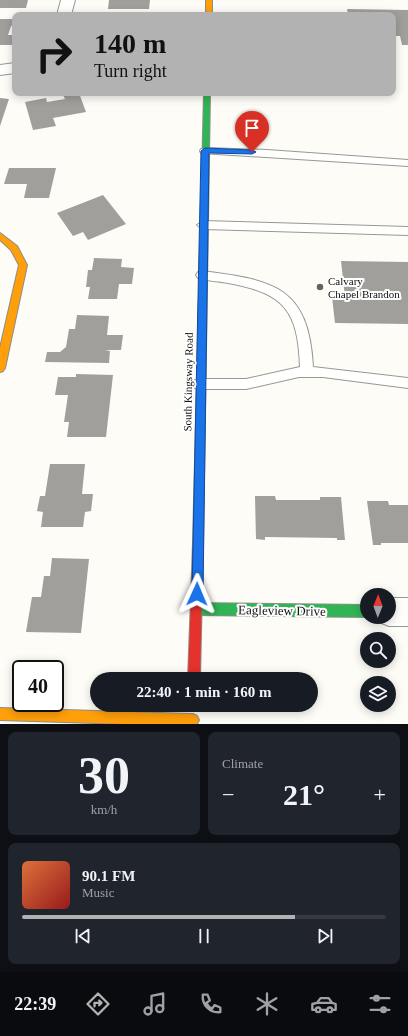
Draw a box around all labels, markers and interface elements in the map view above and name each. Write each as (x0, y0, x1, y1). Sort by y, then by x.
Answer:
icon: right (28, 28, 80, 80)
text: 140 m (94, 28, 166, 59)
text: Turn right (94, 61, 167, 81)
pin (235, 111, 269, 152)
icon: arrive (241, 117, 263, 139)
place label: Calvary Chapel Brandon (328, 275, 400, 300)
marker: Calvary Chapel Brandon (315, 282, 325, 292)
street label: South Kingsway Road (181, 332, 195, 432)
position arrow (176, 573, 218, 615)
north arrow (360, 588, 396, 624)
map controls (360, 588, 396, 712)
street label: Eagleview Drive (238, 602, 326, 619)
button: search (360, 632, 396, 668)
speed limit sign: 40 (12, 660, 64, 712)
button: layers (360, 676, 396, 712)
text: 22:40 · 1 min · 160 m (137, 684, 272, 700)
text: 30 (78, 747, 130, 804)
text: Climate (222, 756, 263, 771)
text: 21° (283, 778, 325, 811)
text: − (222, 782, 234, 807)
text: + (374, 782, 386, 807)
text: km/h (91, 802, 117, 817)
text: 90.1 FM (82, 868, 135, 884)
text: Music (82, 885, 115, 900)
icon: previous (72, 925, 94, 947)
icon: pause (193, 925, 215, 947)
icon: next (314, 925, 336, 947)
icon: directions (84, 990, 112, 1018)
icon: music (141, 990, 169, 1018)
icon: phone (197, 990, 225, 1018)
icon: climate (253, 990, 281, 1018)
icon: car (310, 990, 338, 1018)
icon: filters (366, 990, 394, 1018)
text: 22:39 (14, 994, 56, 1014)

